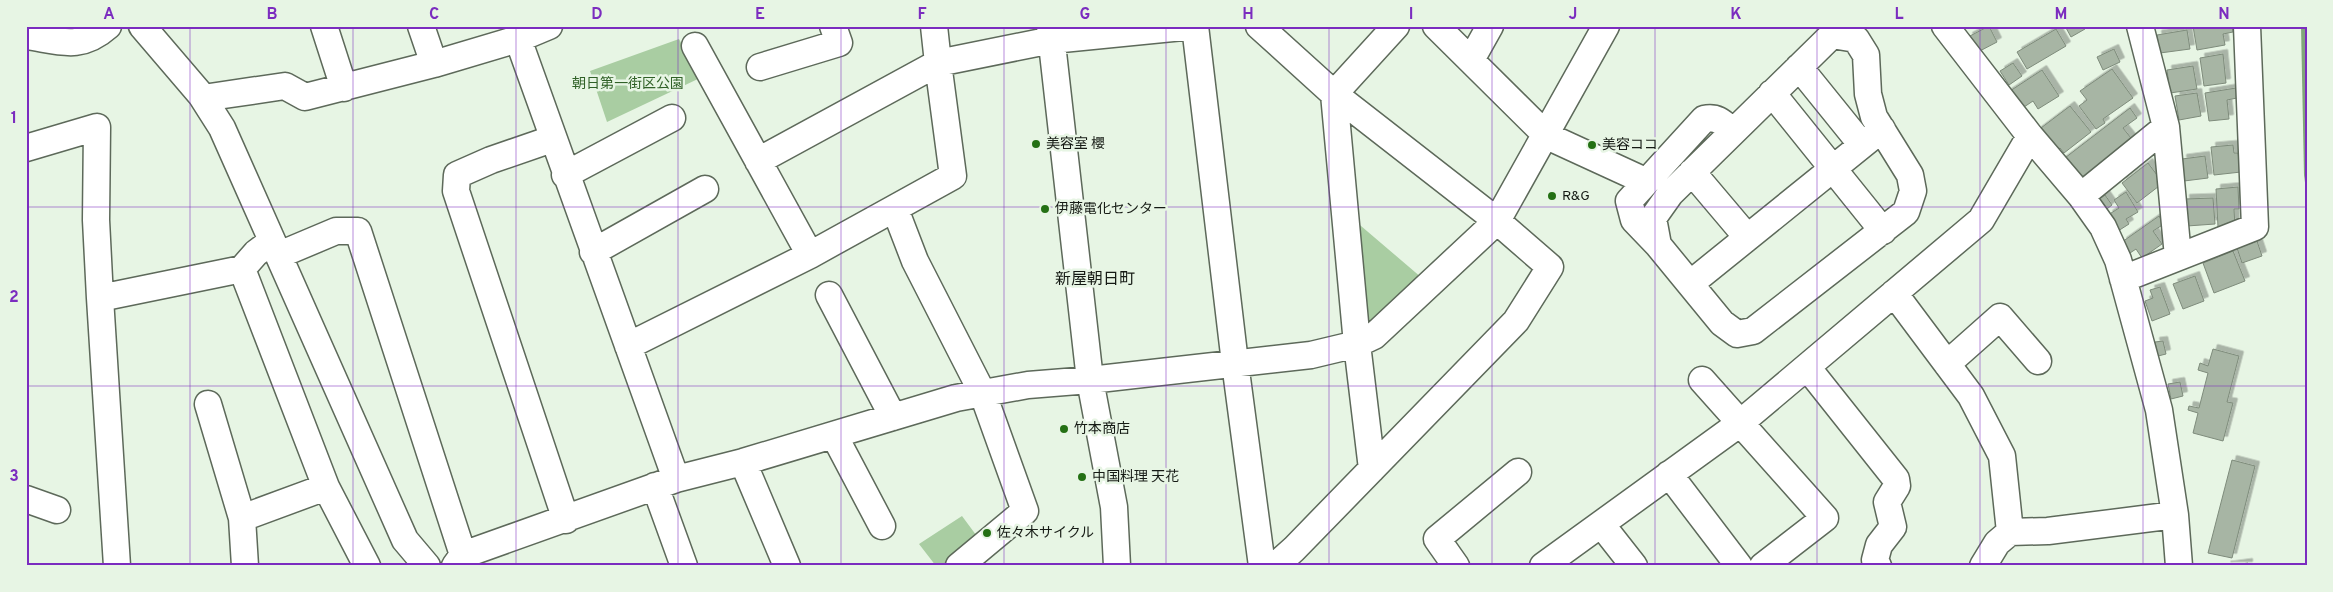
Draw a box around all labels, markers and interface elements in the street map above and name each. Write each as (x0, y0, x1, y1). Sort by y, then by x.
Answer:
text: A (103, 5, 115, 25)
text: B (266, 5, 278, 25)
text: C (429, 5, 439, 25)
text: D (591, 5, 603, 25)
text: E (755, 5, 765, 25)
text: F (917, 5, 927, 25)
text: G (1080, 5, 1090, 25)
text: H (1242, 5, 1254, 25)
text: I (1409, 5, 1413, 25)
text: J (1569, 5, 1577, 25)
text: K (1730, 5, 1742, 25)
text: L (1894, 5, 1904, 25)
text: M (2055, 5, 2067, 25)
text: N (2218, 5, 2230, 25)
park label: 朝日第一街区公園 (572, 75, 684, 93)
text: 1 (11, 109, 17, 129)
place label: 美容室 櫻 (1046, 136, 1105, 153)
place label: 美容ココ (1602, 137, 1658, 154)
marker: 美容室 櫻 (1030, 138, 1042, 150)
marker: 美容ココ (1586, 139, 1598, 151)
place label: R&G (1562, 188, 1590, 205)
marker: R&G (1546, 190, 1558, 202)
place label: 伊藤電化センター (1055, 201, 1167, 218)
marker: 伊藤電化センター (1039, 203, 1051, 215)
district label: 新屋朝日町 (1055, 270, 1135, 290)
text: 2 (9, 288, 19, 308)
place label: 竹本商店 (1074, 421, 1130, 438)
marker: 竹本商店 (1058, 423, 1070, 435)
text: 3 (9, 467, 19, 487)
place label: 中国料理 天花 (1092, 468, 1179, 486)
marker: 中国料理 天花 (1076, 471, 1088, 483)
place label: 佐々木サイクル (997, 525, 1094, 542)
marker: 佐々木サイクル (981, 527, 993, 539)

